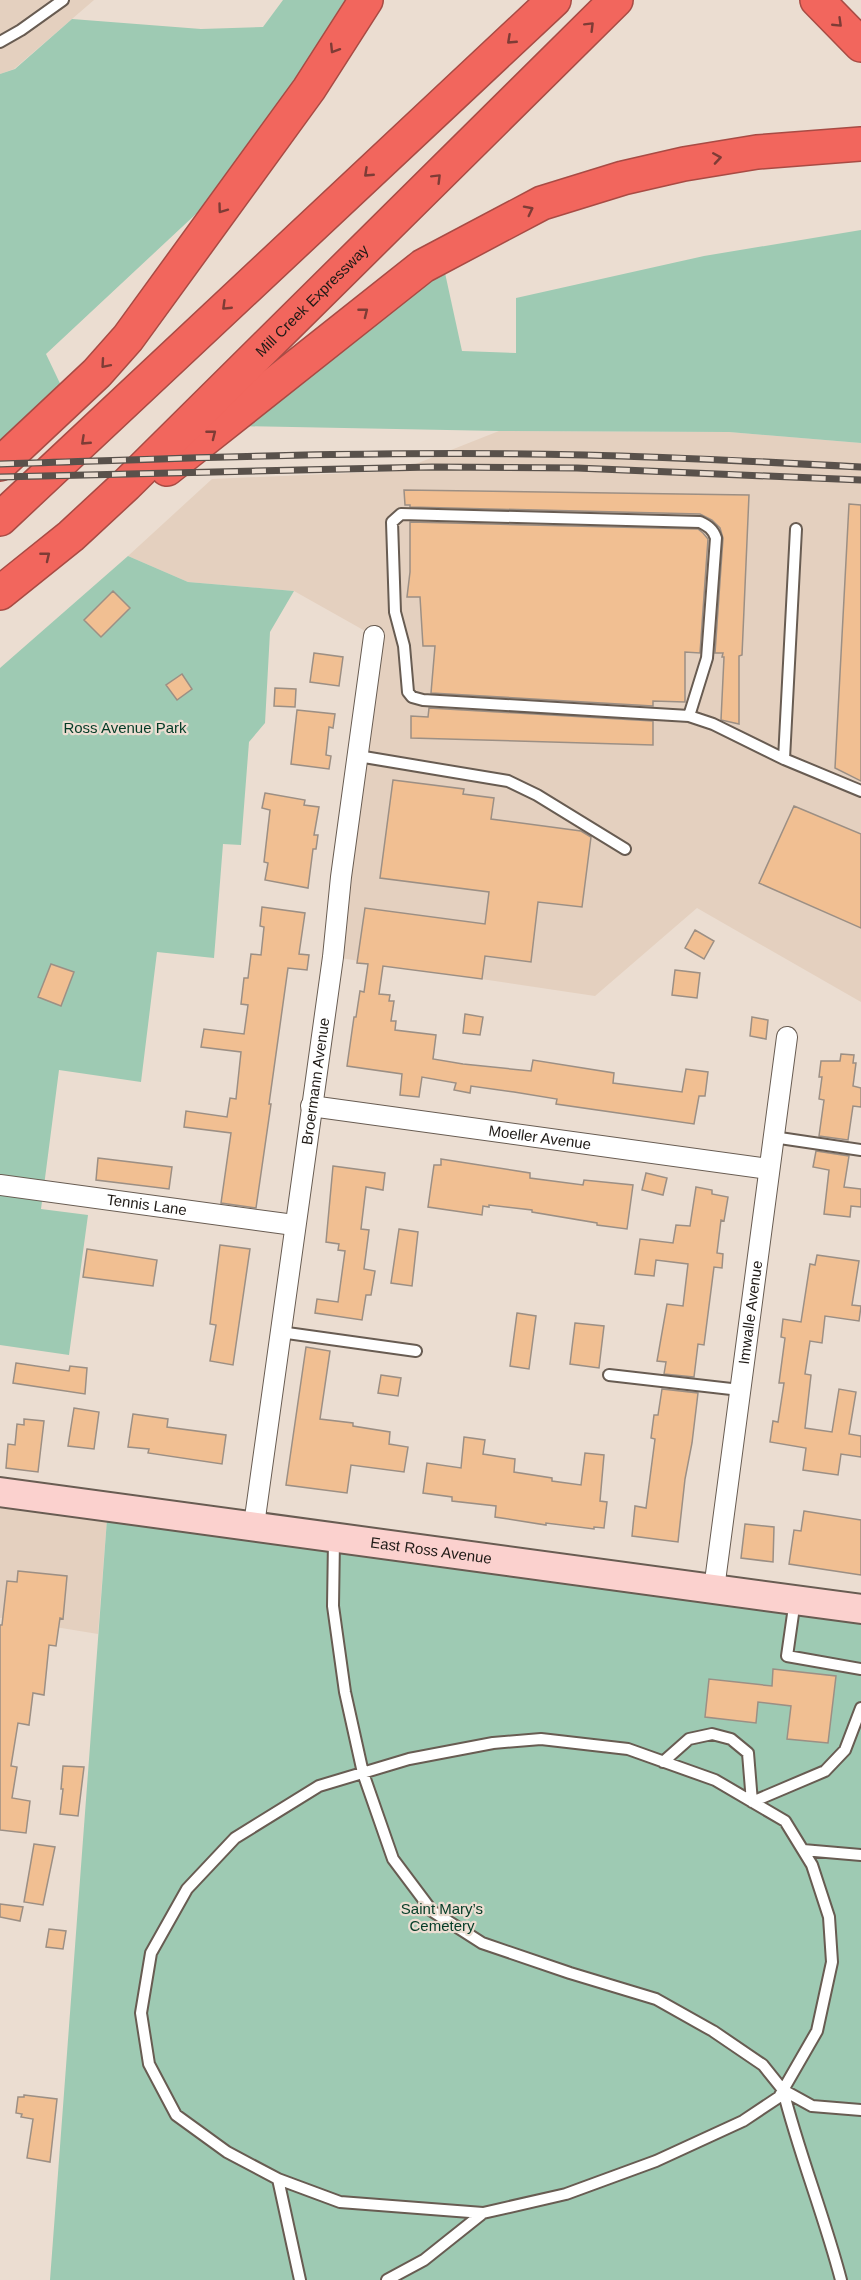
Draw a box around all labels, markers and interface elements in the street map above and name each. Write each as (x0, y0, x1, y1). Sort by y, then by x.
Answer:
one-way arrow (831, 16, 842, 27)
one-way arrow (583, 22, 594, 32)
one-way arrow (507, 33, 517, 44)
one-way arrow (330, 42, 341, 53)
one-way arrow (712, 153, 721, 165)
one-way arrow (364, 165, 375, 176)
one-way arrow (431, 174, 441, 185)
one-way arrow (218, 202, 229, 213)
one-way arrow (523, 206, 534, 217)
street label: Mill Creek Expressway (252, 241, 372, 360)
one-way arrow (223, 299, 234, 310)
one-way arrow (357, 308, 368, 319)
one-way arrow (101, 357, 112, 368)
one-way arrow (205, 431, 216, 442)
one-way arrow (81, 434, 92, 445)
one-way arrow (39, 553, 50, 564)
park label: Ross Avenue Park (63, 719, 187, 736)
street label: Broermann Avenue (298, 1017, 332, 1146)
street label: Moeller Avenue (488, 1122, 592, 1153)
street label: Tennis Lane (105, 1191, 188, 1218)
street label: Imwalle Avenue (735, 1259, 765, 1365)
street label: East Ross Avenue (369, 1533, 493, 1567)
park label: Saint Mary’s Cemetery (401, 1900, 483, 1934)

